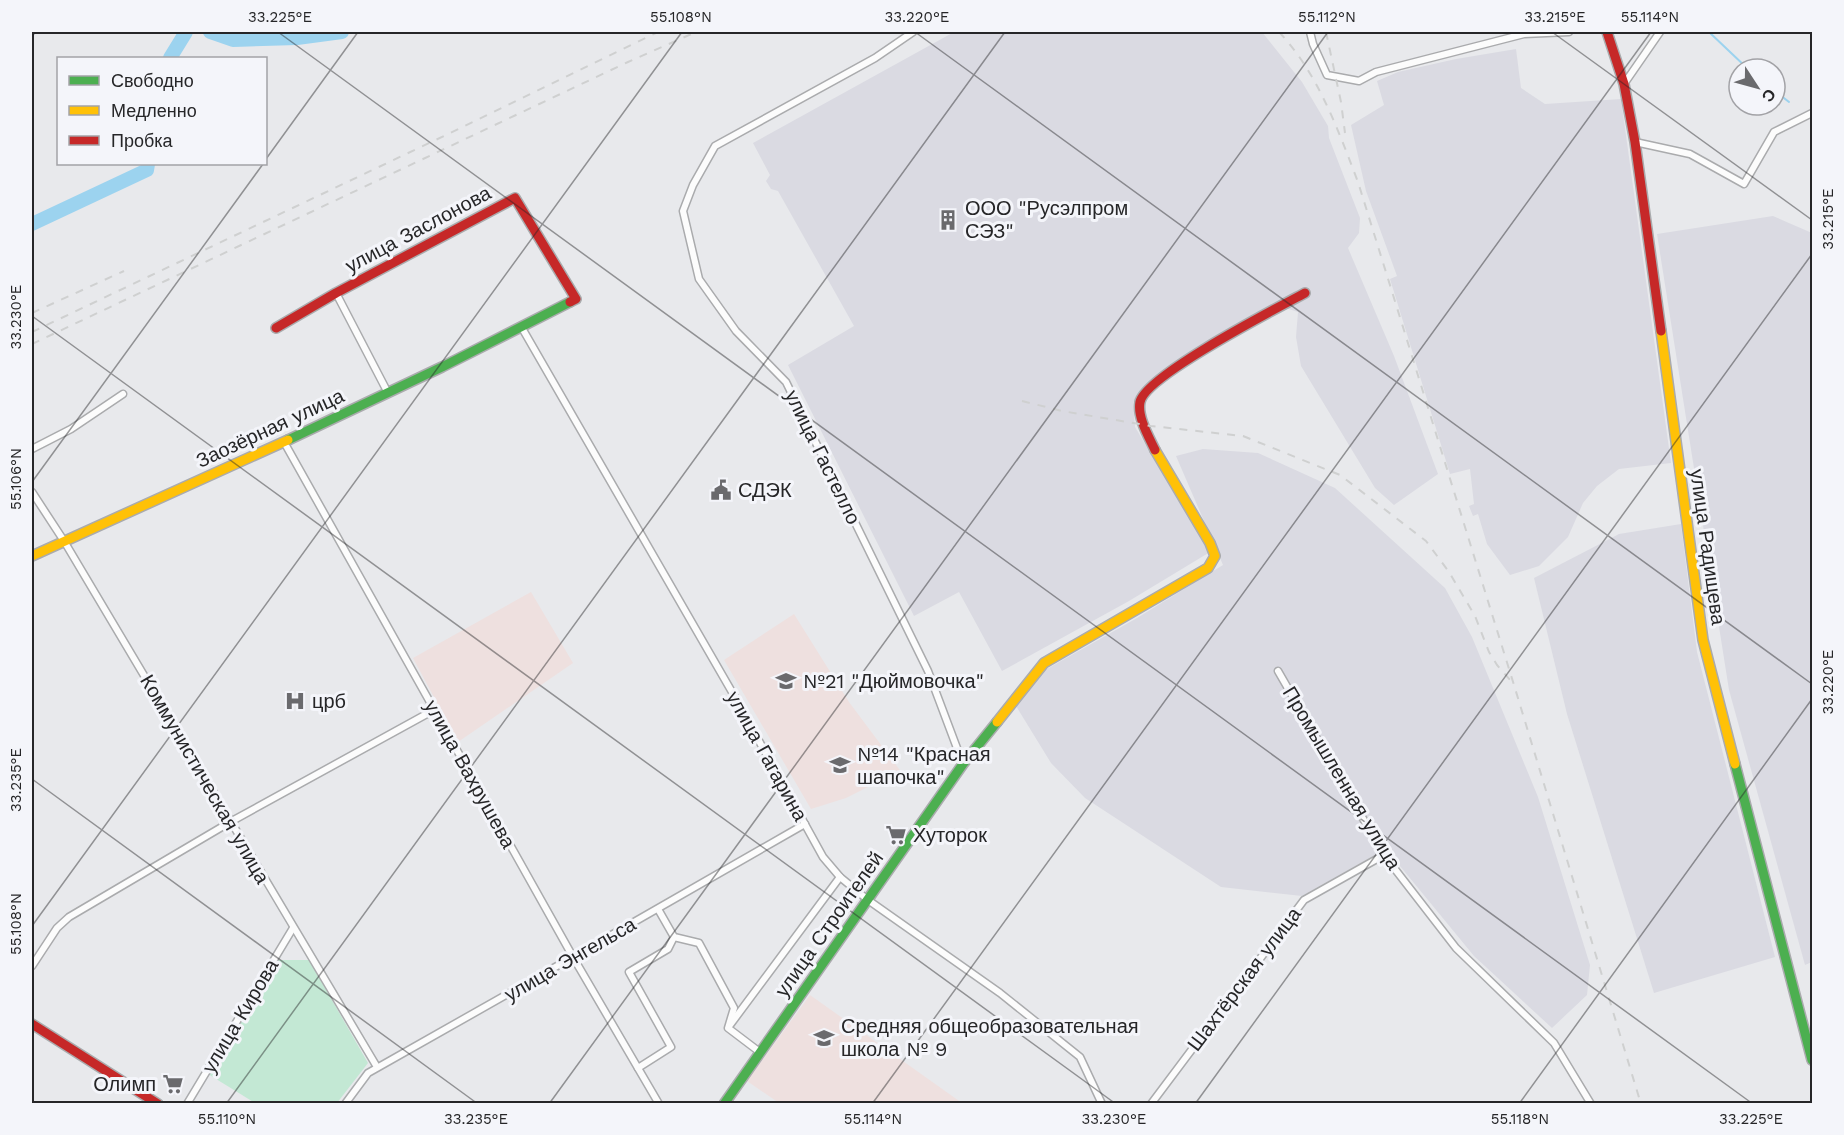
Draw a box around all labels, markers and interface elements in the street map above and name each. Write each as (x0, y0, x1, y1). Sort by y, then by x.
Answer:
text: 33.225°E (248, 8, 312, 26)
text: 55.108°N (650, 8, 712, 26)
text: 33.220°E (885, 8, 949, 26)
text: 55.112°N (1298, 8, 1356, 26)
text: 33.215°E (1524, 8, 1586, 26)
text: 55.114°N (1621, 8, 1679, 26)
legend (57, 57, 267, 165)
north arrow (1727, 57, 1787, 117)
text: Свободно (111, 70, 194, 91)
text: С (1757, 85, 1780, 106)
text: Медленно (111, 100, 197, 121)
text: Пробка (111, 130, 174, 151)
street label: улица Заслонова (341, 180, 496, 278)
text: 33.215°E (1819, 188, 1837, 250)
place label: ООО "Русэлпром СЭЗ" (965, 196, 1128, 243)
building icon: ООО "Русэлпром СЭЗ" (936, 208, 960, 232)
text: 33.230°E (7, 285, 25, 349)
street label: Заозёрная улица (192, 383, 349, 473)
street label: улица Гастелло (780, 386, 866, 528)
text: 55.106°N (7, 448, 25, 510)
street label: улица Радищева (1685, 467, 1731, 627)
public building icon: СДЭК (709, 478, 733, 502)
place label: СДЭК (738, 478, 792, 502)
text: 33.220°E (1819, 650, 1837, 714)
school or university icon: №21 "Дюймовочка" (774, 669, 798, 693)
place label: №21 "Дюймовочка" (803, 669, 984, 693)
street label: Коммунистическая улица (135, 670, 275, 889)
street label: Промышленная улица (1278, 682, 1407, 875)
street label: улица Гагарина (721, 687, 813, 826)
hospital icon: црб (283, 689, 307, 713)
place label: црб (312, 689, 346, 713)
street label: улица Вахрушева (419, 696, 521, 853)
place label: №14 "Красная шапочка" (857, 742, 991, 789)
text: 33.235°E (7, 748, 25, 812)
school or university icon: №14 "Красная шапочка" (828, 753, 852, 777)
supermarket icon: Хуторок (884, 823, 908, 847)
place label: Хуторок (913, 823, 987, 847)
street label: улица Строителей (770, 847, 888, 1001)
text: 55.108°N (7, 893, 25, 955)
street label: Шахтёрская улица (1182, 902, 1306, 1056)
street label: улица Энгельса (500, 911, 641, 1006)
street label: улица Кирова (197, 954, 284, 1077)
place label: Средняя общеобразовательная школа № 9 (841, 1014, 1139, 1061)
school or university icon: Средняя общеобразовательная школа № 9 (812, 1026, 836, 1050)
place label: Олимп (93, 1072, 156, 1096)
supermarket icon: Олимп (161, 1072, 185, 1096)
text: 55.110°N (198, 1110, 256, 1128)
text: 33.235°E (444, 1110, 508, 1128)
text: 55.114°N (844, 1110, 902, 1128)
text: 33.230°E (1082, 1110, 1146, 1128)
text: 55.118°N (1491, 1110, 1549, 1128)
text: 33.225°E (1719, 1110, 1783, 1128)

